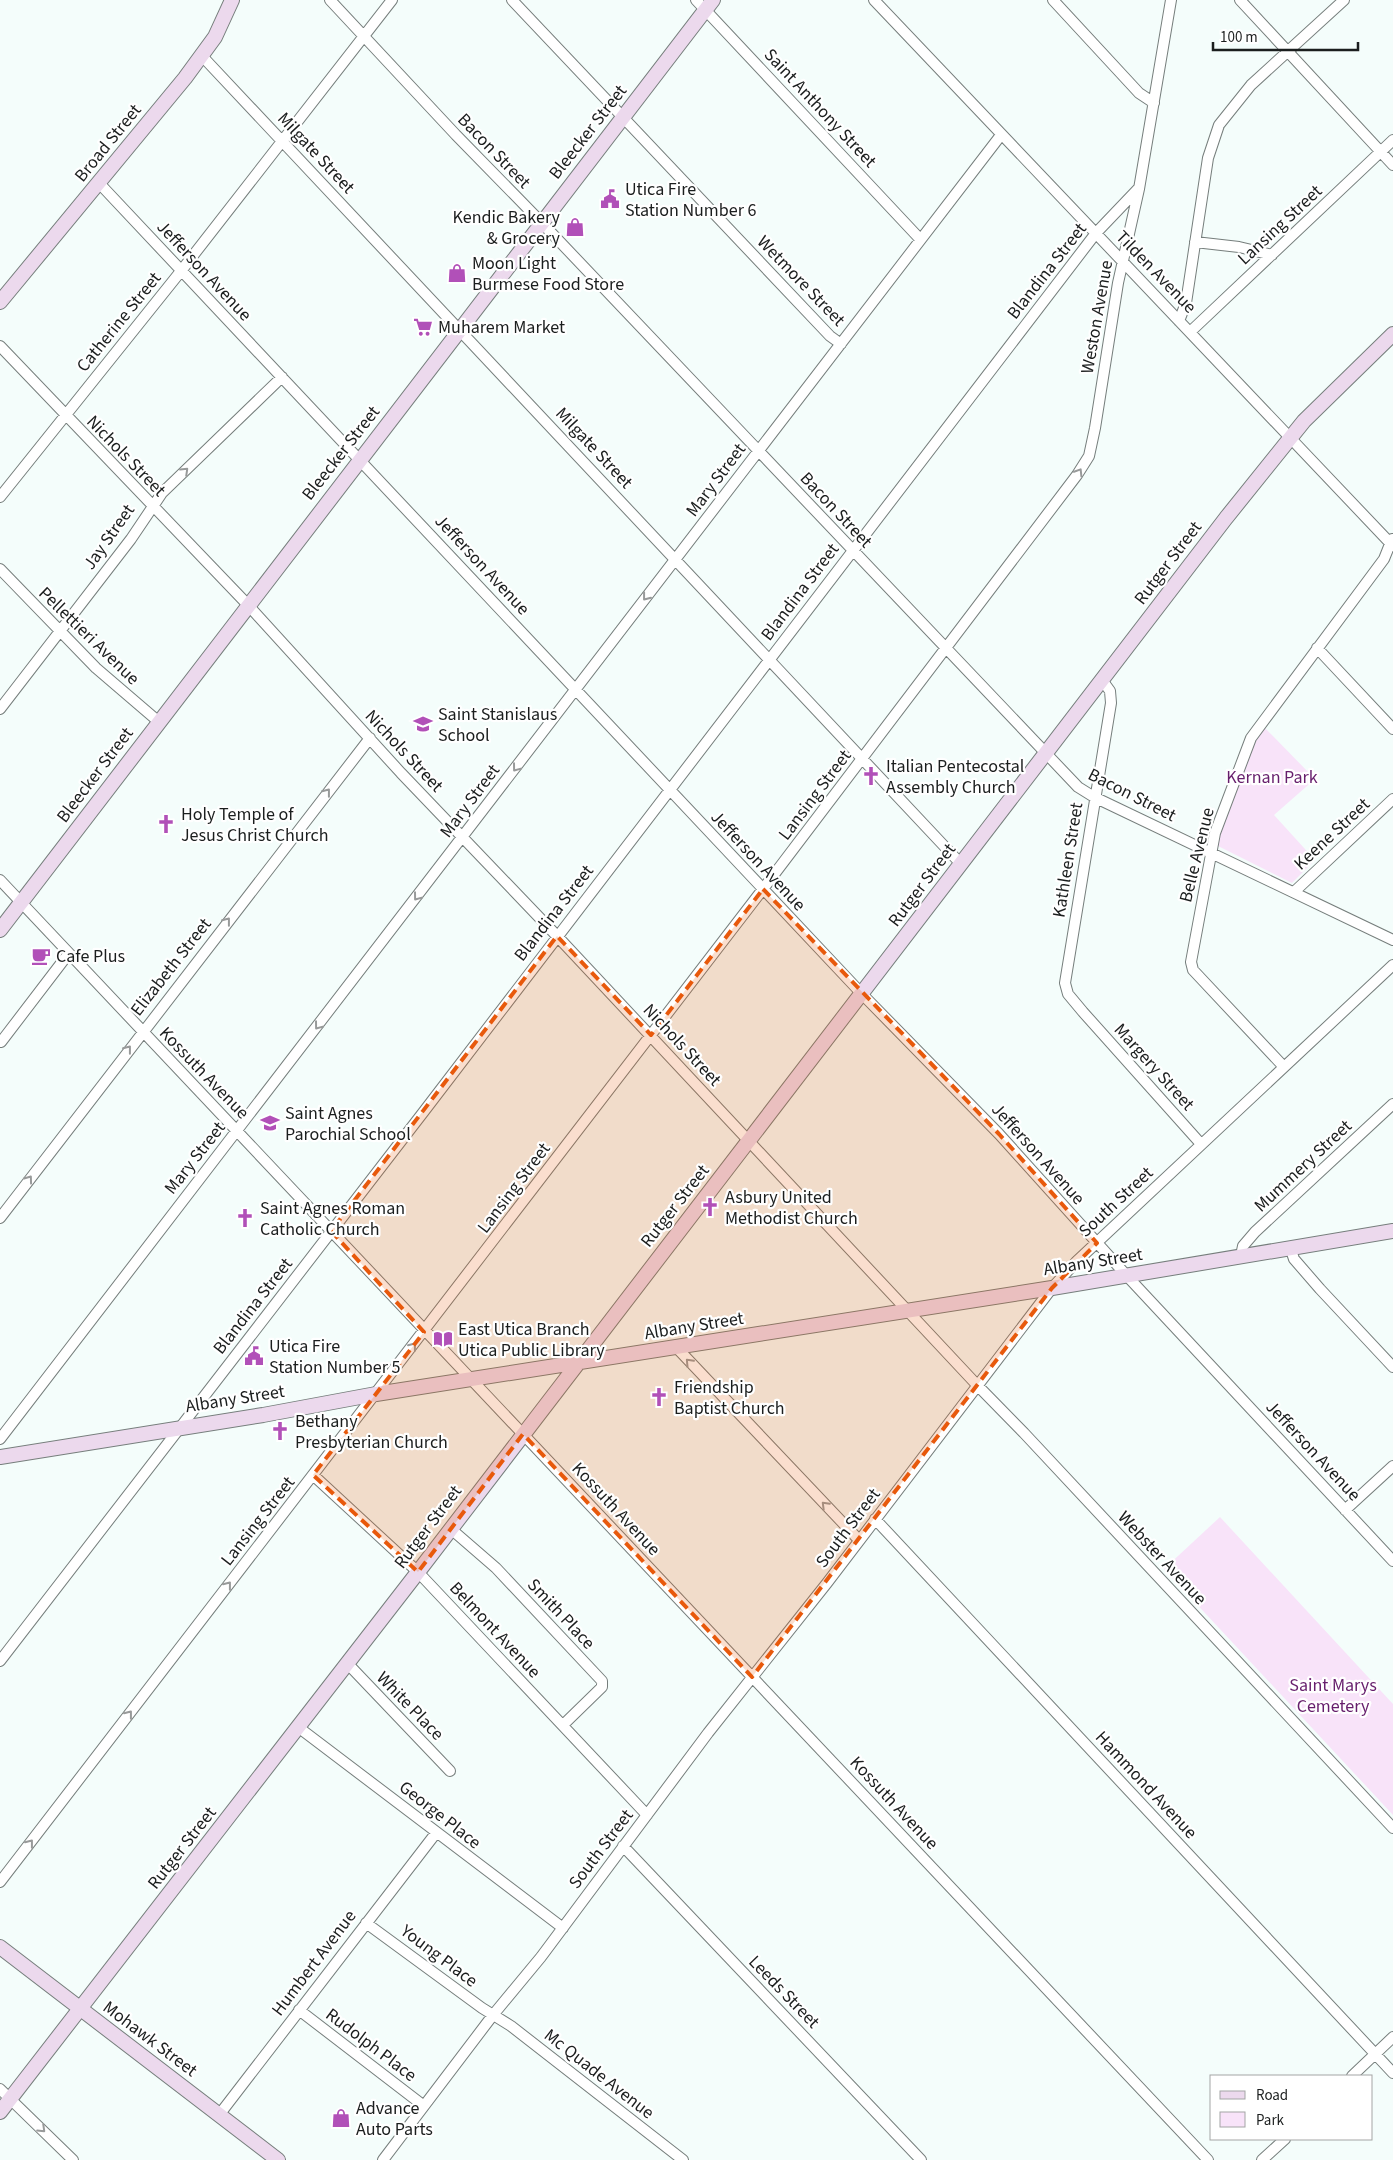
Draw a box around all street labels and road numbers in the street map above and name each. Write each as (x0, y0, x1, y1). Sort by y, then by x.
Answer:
street label: Saint Anthony Street (758, 43, 882, 173)
street label: Bleecker Street (543, 80, 633, 184)
street label: Broad Street (69, 99, 147, 187)
street label: Milgate Street (272, 107, 360, 199)
street label: Bacon Street (452, 108, 536, 194)
street label: Lansing Street (1232, 179, 1328, 271)
street label: Jefferson Avenue (151, 215, 257, 327)
street label: Blandina Street (1001, 218, 1093, 324)
street label: Tilden Avenue (1110, 225, 1202, 319)
street label: Wetmore Street (751, 230, 851, 332)
street label: Weston Avenue (1075, 258, 1119, 376)
street label: Catherine Street (71, 267, 167, 377)
street label: Bleecker Street (296, 401, 386, 505)
street label: Milgate Street (550, 402, 638, 494)
street label: Nichols Street (81, 410, 171, 502)
street label: Mary Street (680, 438, 752, 522)
street label: Bacon Street (794, 466, 878, 554)
street label: Jay Street (77, 499, 141, 575)
street label: Jefferson Avenue (429, 509, 535, 621)
street label: Rutger Street (1128, 516, 1208, 610)
street label: Blandina Street (755, 538, 845, 646)
street label: Pellettieri Avenue (33, 581, 145, 691)
street label: Nichols Street (359, 704, 449, 798)
street label: Bleecker Street (51, 722, 139, 828)
street label: Lansing Street (773, 745, 857, 845)
street label: Mary Street (434, 759, 506, 843)
street label: Bacon Street (1084, 762, 1180, 828)
street label: Keene Street (1289, 792, 1375, 876)
street label: Kathleen Street (1047, 801, 1089, 919)
street label: Jefferson Avenue (705, 805, 811, 917)
street label: Belle Avenue (1173, 805, 1221, 905)
street label: Rutger Street (882, 838, 962, 932)
street label: Blandina Street (508, 860, 600, 966)
street label: Elizabeth Street (125, 913, 217, 1021)
street label: Nichols Street (637, 998, 727, 1092)
street label: Margery Street (1108, 1018, 1200, 1116)
street label: Kossuth Avenue (153, 1021, 255, 1125)
street label: Jefferson Avenue (986, 1098, 1091, 1210)
street label: Mummery Street (1249, 1114, 1357, 1218)
street label: Mary Street (159, 1116, 231, 1200)
street label: Lansing Street (472, 1138, 556, 1238)
street label: Rutger Street (635, 1159, 715, 1253)
street label: South Street (1073, 1161, 1159, 1243)
street label: Albany Street (1042, 1242, 1144, 1282)
street label: Blandina Street (207, 1253, 299, 1359)
street label: Albany Street (643, 1306, 745, 1346)
street label: Albany Street (184, 1379, 286, 1419)
street label: Jefferson Avenue (1260, 1395, 1366, 1507)
street label: Kossuth Avenue (566, 1457, 666, 1561)
street label: Lansing Street (215, 1471, 301, 1571)
street label: Rutger Street (388, 1480, 468, 1574)
street label: South Street (810, 1483, 886, 1573)
street label: Webster Avenue (1112, 1505, 1212, 1611)
street label: Smith Place (521, 1573, 601, 1655)
street label: Belmont Avenue (444, 1576, 546, 1684)
street label: White Place (371, 1666, 449, 1746)
street label: Hammond Avenue (1089, 1726, 1203, 1845)
street label: Kossuth Avenue (844, 1751, 944, 1855)
street label: George Place (394, 1775, 486, 1855)
street label: Rutger Street (142, 1801, 222, 1895)
street label: South Street (563, 1804, 639, 1894)
street label: Humbert Avenue (266, 1905, 362, 2021)
street label: Young Place (395, 1918, 483, 1993)
street label: Leeds Street (743, 1950, 825, 2034)
street label: Mohawk Street (98, 1995, 202, 2083)
street label: Rudolph Place (320, 2002, 422, 2088)
street label: Mc Quade Avenue (539, 2023, 659, 2125)

